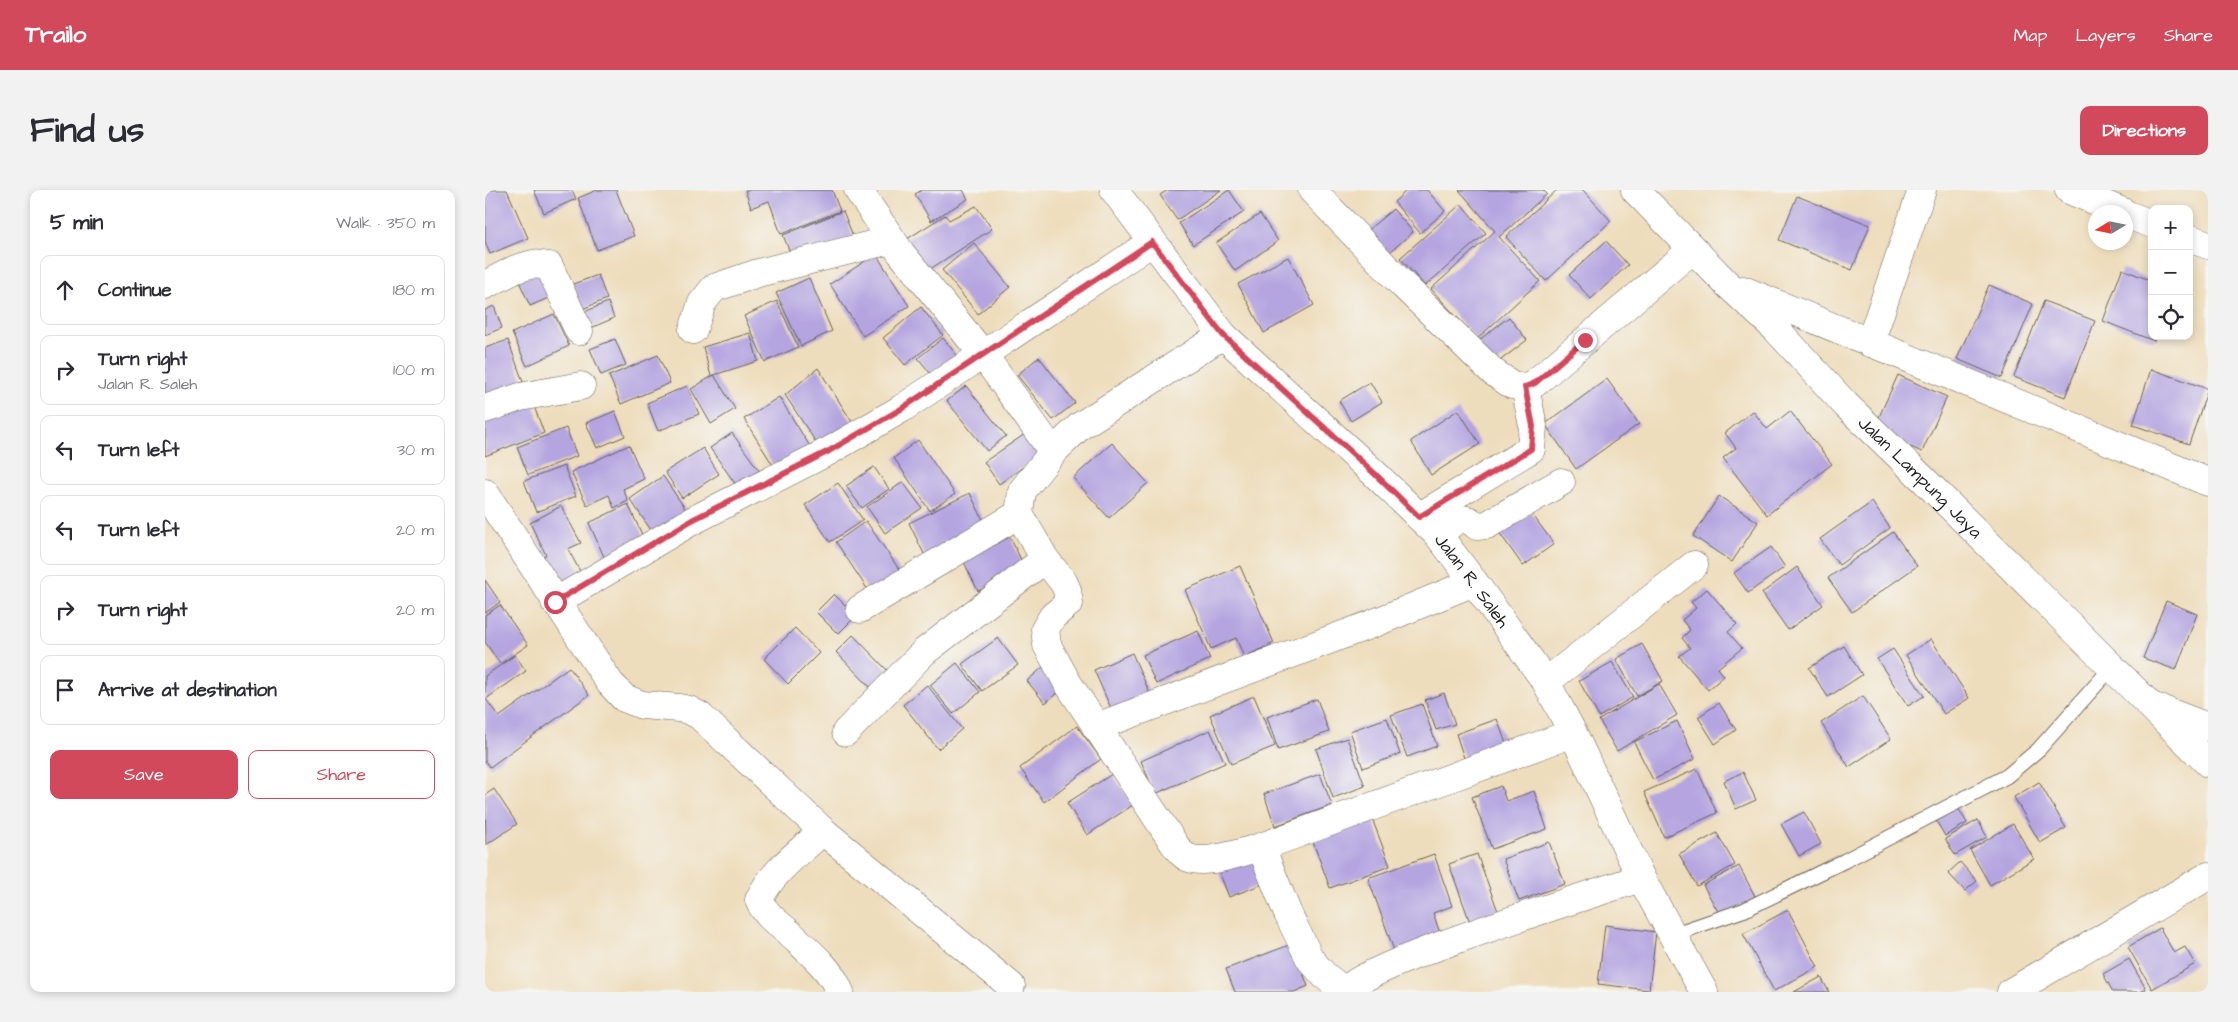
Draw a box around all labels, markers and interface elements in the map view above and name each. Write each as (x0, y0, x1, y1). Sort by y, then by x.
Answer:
text: Trailo (25, 18, 86, 52)
text: Map (2013, 23, 2047, 48)
text: Layers (2075, 23, 2136, 48)
text: Share (2164, 23, 2213, 48)
text: Find us (30, 106, 144, 155)
button: Directions (2080, 106, 2208, 155)
north arrow (2088, 205, 2133, 250)
map controls (2148, 205, 2193, 340)
button: + (2148, 205, 2193, 250)
text: 5 min (50, 208, 103, 237)
text: Walk · 350 m (336, 212, 435, 234)
button: − (2148, 250, 2193, 295)
icon: ahead (51, 276, 79, 304)
text: Continue (98, 277, 172, 304)
text: 180 m (393, 279, 434, 301)
button: locate (2148, 295, 2193, 340)
route end (1574, 329, 1597, 352)
text: Turn right (98, 346, 187, 373)
icon: right (51, 356, 79, 384)
text: 100 m (393, 359, 434, 381)
text: Jalan R. Saleh (98, 373, 197, 395)
street label: Jalan Lampung Jaya (1853, 411, 1988, 544)
icon: left (51, 436, 79, 464)
text: Turn left (98, 437, 179, 464)
text: 30 m (397, 439, 434, 461)
icon: left (51, 516, 79, 544)
text: Turn left (98, 517, 179, 544)
text: 20 m (396, 519, 434, 541)
street label: Jalan R. Saleh (1429, 528, 1516, 633)
route start (544, 591, 567, 614)
icon: right (51, 596, 79, 624)
text: Turn right (98, 597, 187, 624)
text: 20 m (396, 599, 434, 621)
icon: arrive (51, 676, 79, 704)
text: Arrive at destination (98, 677, 277, 704)
button: Save (50, 750, 238, 799)
button: Share (248, 750, 435, 799)

